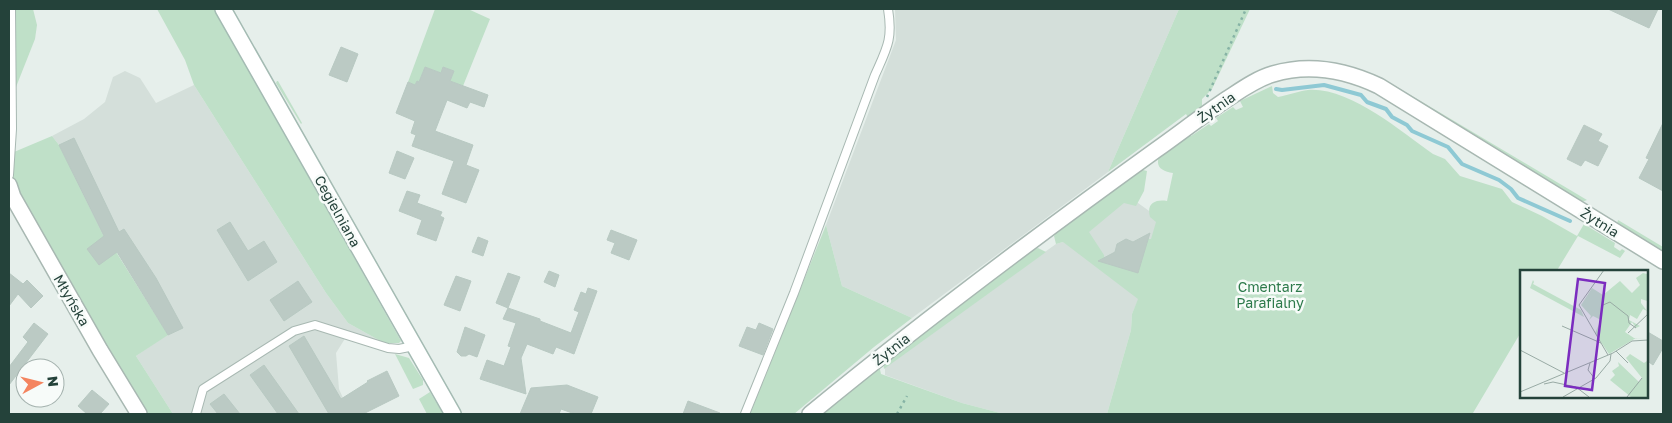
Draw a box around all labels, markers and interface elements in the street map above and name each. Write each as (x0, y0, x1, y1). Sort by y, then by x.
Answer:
street label: Żytnia (1194, 88, 1238, 126)
street label: Cegielniana (311, 172, 365, 250)
street label: Żytnia (1578, 204, 1622, 240)
inset map (1520, 270, 1647, 398)
street label: Młyńska (50, 271, 94, 329)
park label: Cmentarz Parafialny (1236, 278, 1304, 311)
street label: Żytnia (869, 329, 913, 369)
north arrow (15, 358, 65, 408)
text: N (44, 375, 62, 388)

